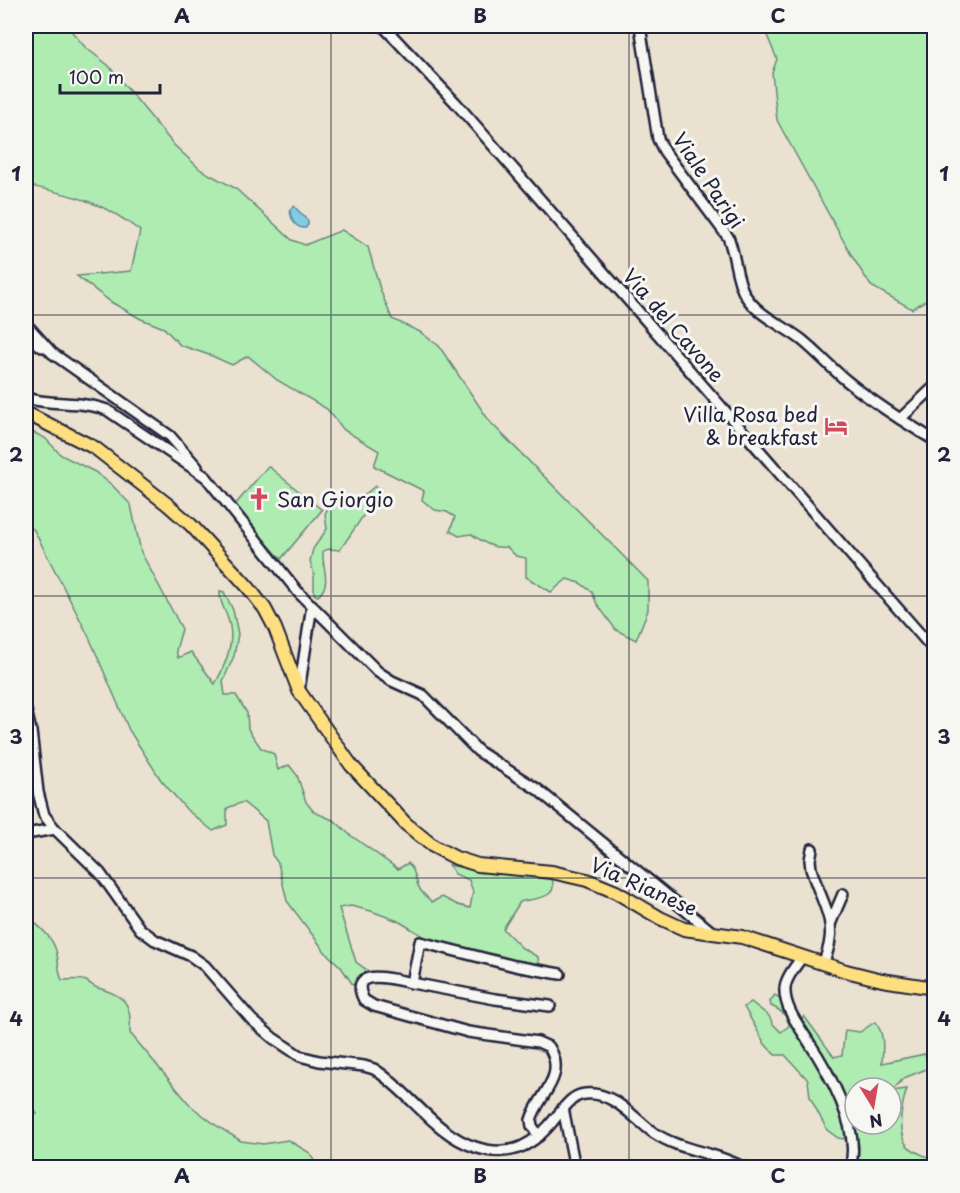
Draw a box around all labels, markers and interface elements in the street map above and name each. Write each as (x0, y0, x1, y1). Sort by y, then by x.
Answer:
text: A (174, 0, 190, 30)
text: B (473, 0, 487, 30)
text: C (770, 0, 786, 30)
scale bar (60, 57, 160, 95)
text: 100 m (69, 63, 124, 90)
street label: Viale Parigi (666, 126, 752, 234)
text: 1 (11, 158, 21, 188)
text: 1 (939, 158, 949, 188)
street label: Via del Cavone (616, 261, 732, 389)
place label: Villa Rosa bed & breakfast (683, 399, 818, 452)
hotel icon: Villa Rosa bed & breakfast (823, 413, 849, 439)
text: 2 (9, 439, 23, 469)
text: 2 (937, 439, 951, 469)
place label: San Giorgio (277, 484, 394, 514)
church icon: San Giorgio (246, 486, 272, 512)
text: 3 (9, 721, 23, 751)
text: 3 (937, 721, 951, 751)
street label: Via Rianese (586, 849, 702, 923)
text: 4 (9, 1003, 23, 1033)
text: 4 (937, 1003, 951, 1033)
north arrow (843, 1076, 903, 1136)
text: N (868, 1109, 885, 1135)
text: A (174, 1160, 190, 1190)
text: B (473, 1160, 487, 1190)
text: C (770, 1160, 786, 1190)

